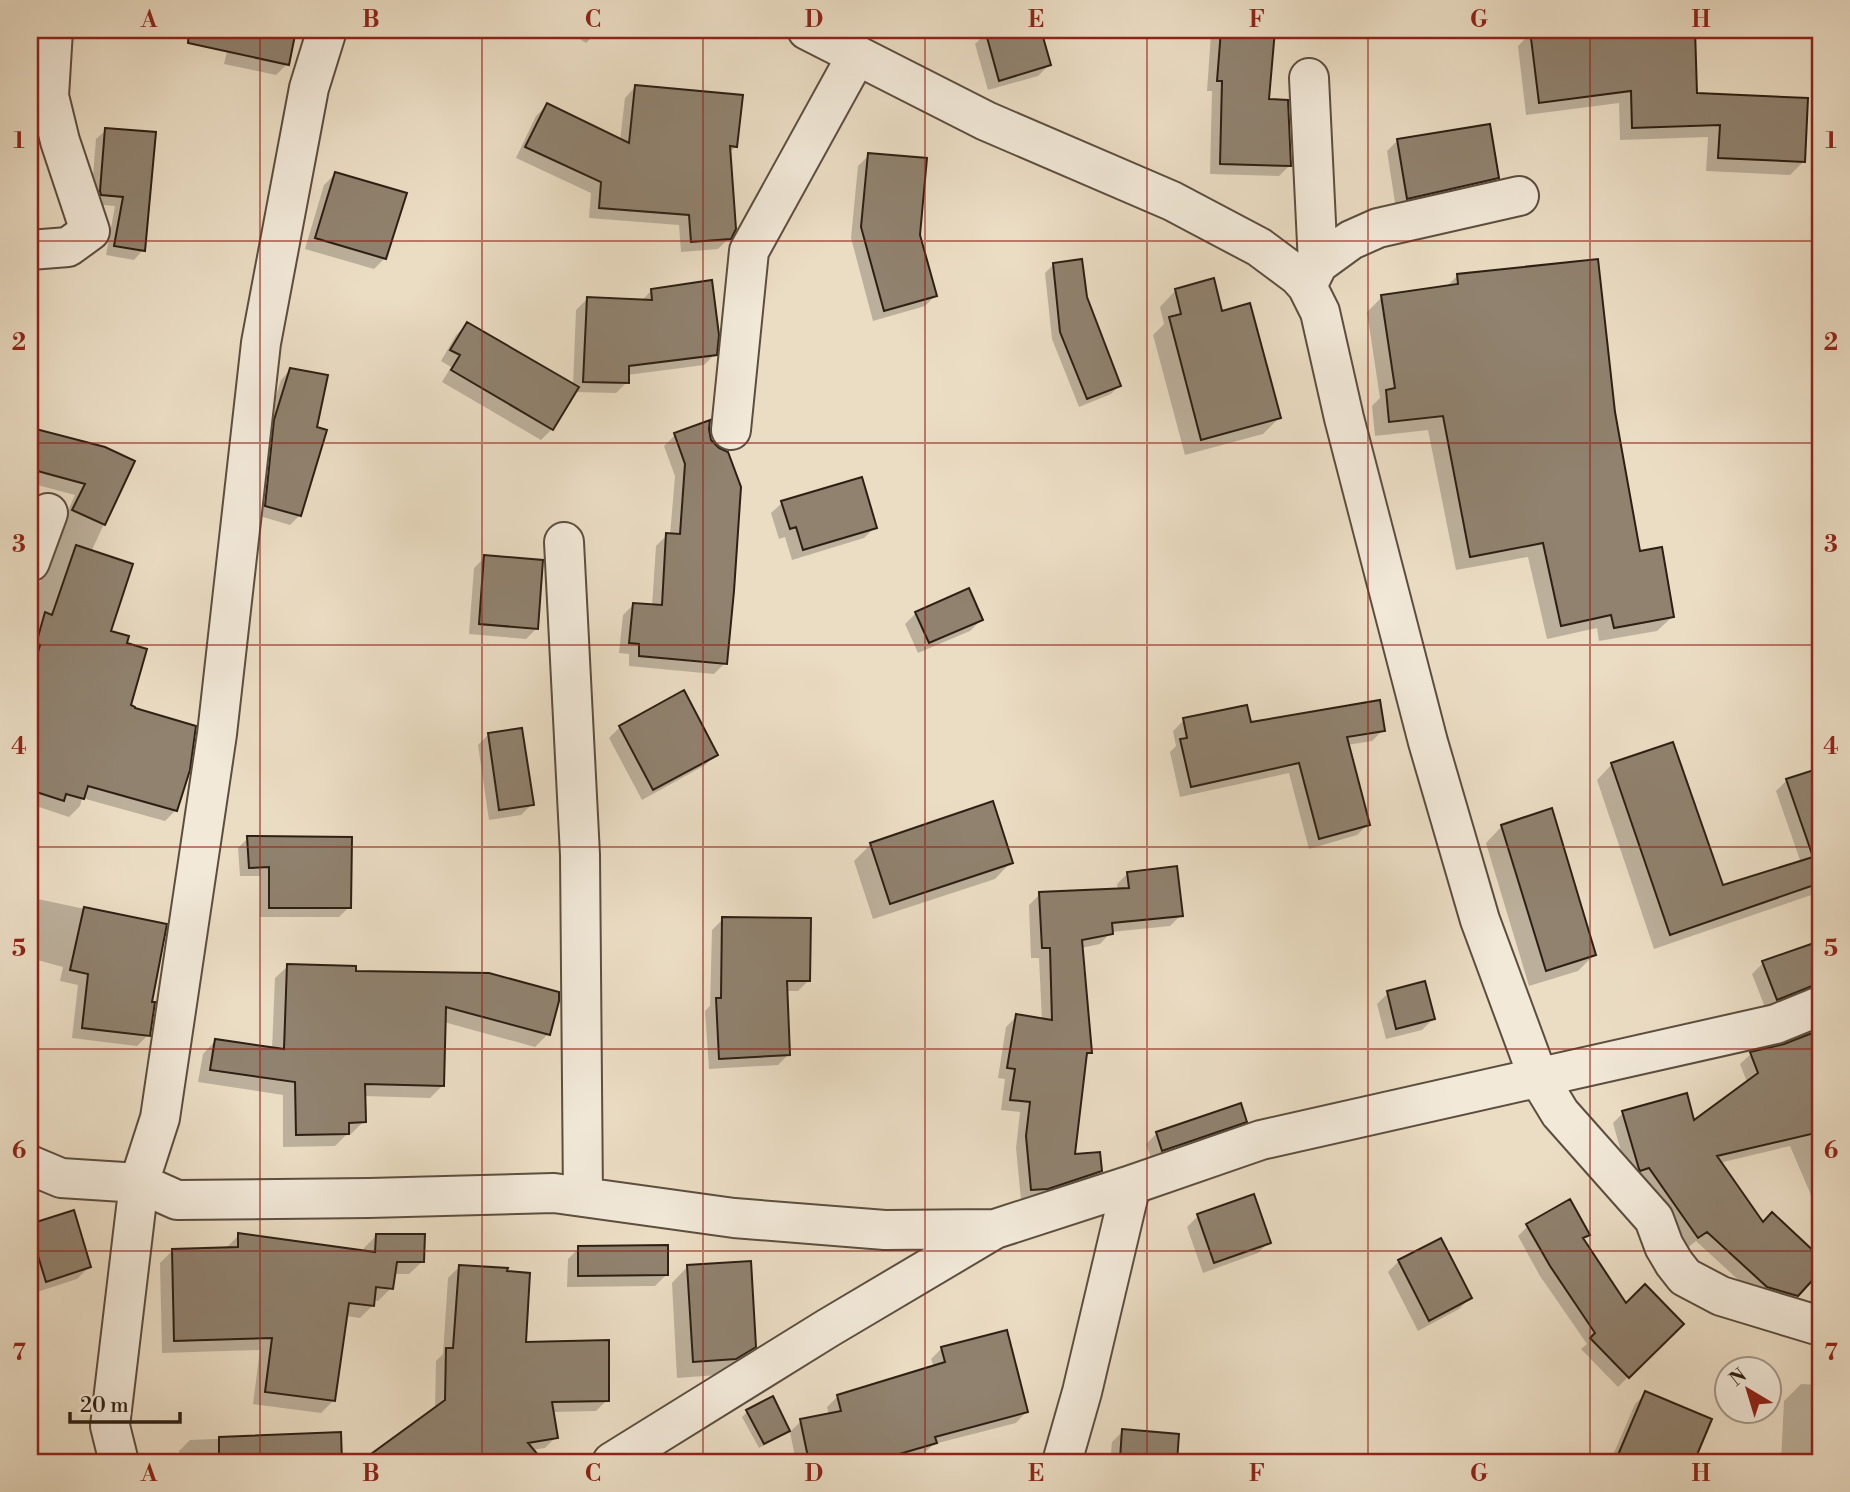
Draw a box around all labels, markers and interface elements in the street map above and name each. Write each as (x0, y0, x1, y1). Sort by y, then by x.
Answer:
text: A (140, 6, 158, 34)
text: B (362, 6, 380, 34)
text: C (585, 6, 601, 34)
text: D (805, 6, 823, 34)
text: E (1028, 6, 1044, 34)
text: F (1249, 6, 1265, 34)
text: G (1470, 6, 1488, 34)
text: H (1692, 6, 1711, 34)
text: 1 (13, 127, 25, 155)
text: 1 (1825, 127, 1837, 155)
text: 2 (12, 329, 26, 357)
text: 2 (1824, 329, 1838, 357)
text: 3 (12, 531, 26, 559)
text: 3 (1824, 531, 1838, 559)
text: 4 (11, 733, 27, 761)
text: 4 (1823, 733, 1839, 761)
text: 5 (12, 935, 26, 963)
text: 5 (1824, 935, 1838, 963)
text: 6 (12, 1137, 26, 1165)
text: 6 (1824, 1137, 1838, 1165)
text: 7 (12, 1339, 26, 1367)
text: 7 (1824, 1339, 1838, 1367)
north arrow (1714, 1356, 1784, 1426)
text: N (1725, 1363, 1751, 1391)
scale bar (70, 1380, 180, 1424)
text: 20 m (80, 1393, 129, 1419)
text: A (140, 1460, 158, 1488)
text: B (362, 1460, 380, 1488)
text: C (585, 1460, 601, 1488)
text: D (805, 1460, 823, 1488)
text: E (1028, 1460, 1044, 1488)
text: F (1249, 1460, 1265, 1488)
text: G (1470, 1460, 1488, 1488)
text: H (1692, 1460, 1711, 1488)

